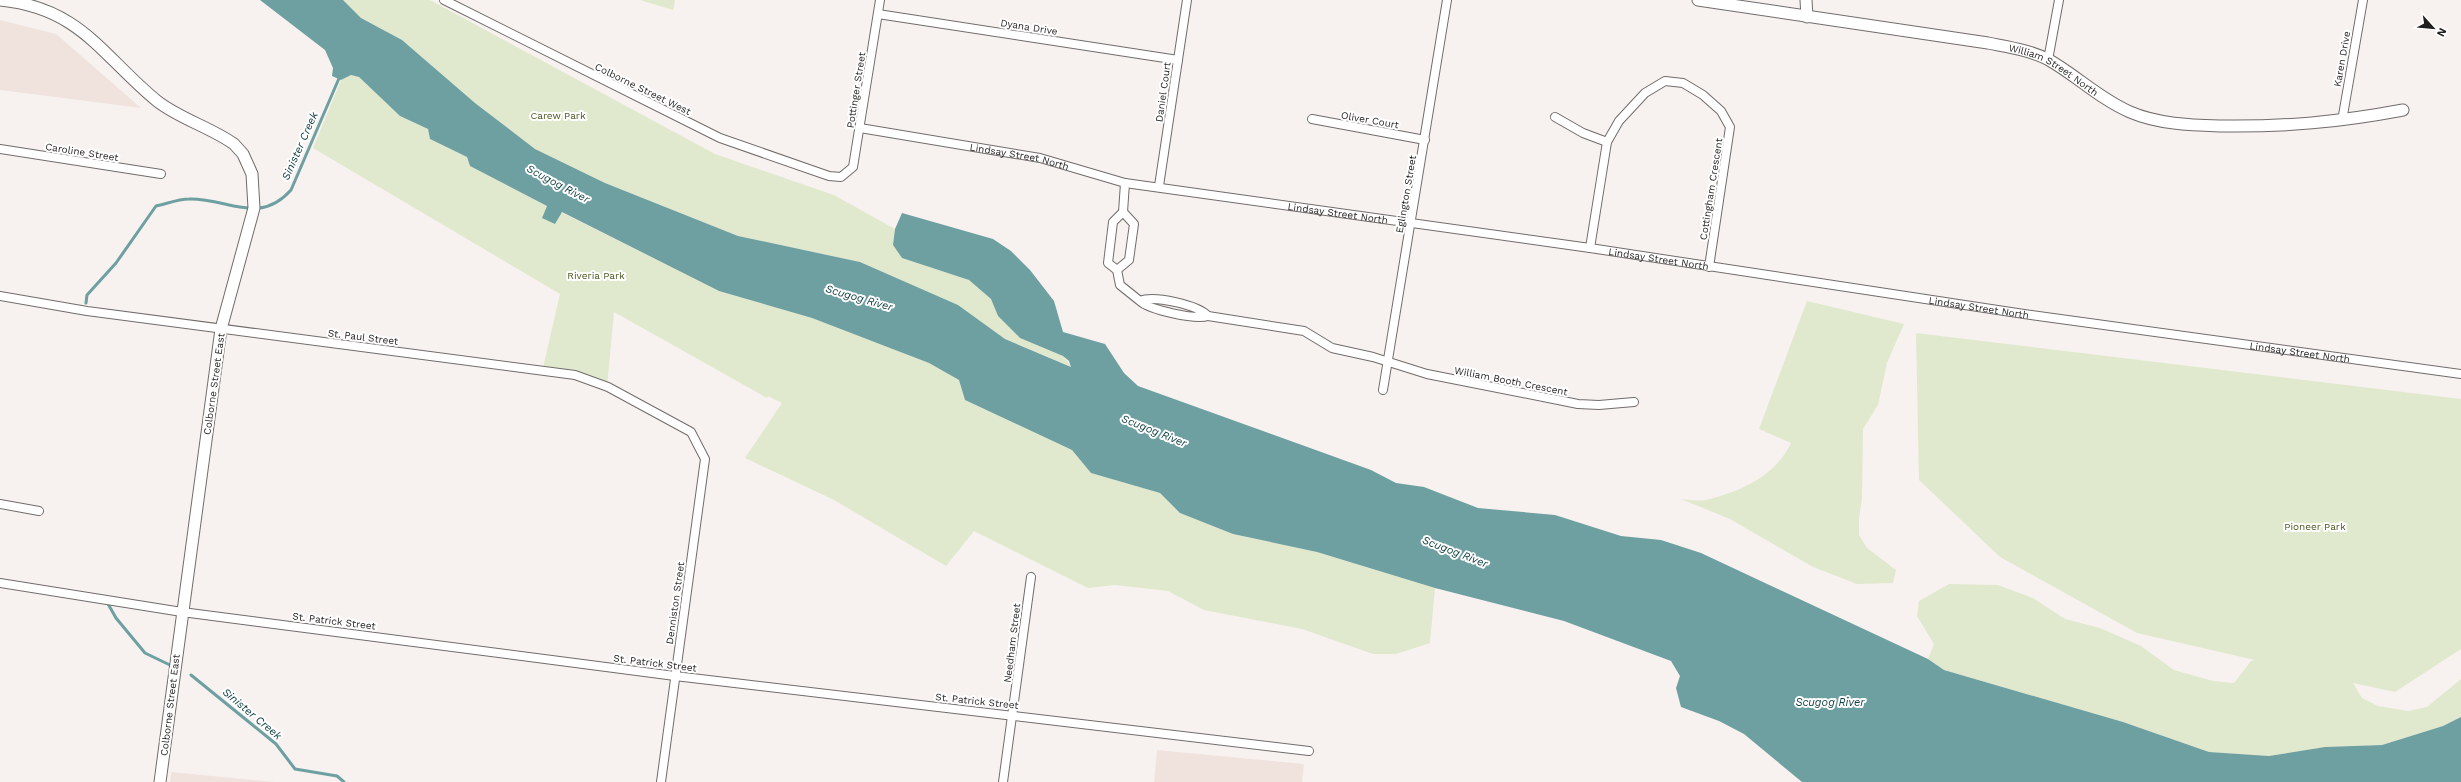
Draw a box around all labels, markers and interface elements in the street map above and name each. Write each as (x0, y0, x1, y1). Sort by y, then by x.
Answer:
north arrow (2413, 8, 2453, 48)
street label: Dyana Drive (1000, 17, 1059, 37)
text: N (2434, 26, 2449, 39)
street label: Karen Drive (2332, 30, 2352, 88)
street label: William Street North (2008, 42, 2100, 98)
street label: Pottinger Street (845, 50, 868, 129)
street label: Daniel Court (1153, 60, 1173, 123)
street label: Colborne Street West (593, 61, 694, 117)
water label: Sinister Creek (279, 109, 321, 182)
park label: Carew Park (530, 110, 586, 121)
street label: Oliver Court (1340, 110, 1401, 131)
street label: Cottingham Crescent (1698, 136, 1725, 241)
street label: Caroline Street (45, 141, 120, 163)
street label: Lindsay Street North (969, 141, 1070, 172)
street label: Eglington Street (1394, 153, 1418, 234)
water label: Scugog River (524, 162, 592, 206)
street label: Lindsay Street North (1287, 200, 1389, 225)
street label: Lindsay Street North (1608, 245, 1709, 271)
park label: Riveria Park (567, 270, 625, 281)
water label: Scugog River (824, 282, 895, 314)
street label: Lindsay Street North (1928, 294, 2030, 320)
street label: St. Paul Street (327, 327, 400, 347)
street label: Colborne Street East (201, 332, 227, 436)
street label: Lindsay Street North (2249, 340, 2351, 364)
street label: William Booth Crescent (1453, 365, 1569, 398)
water label: Scugog River (1119, 412, 1189, 450)
park label: Pioneer Park (2284, 521, 2346, 532)
water label: Scugog River (1420, 534, 1490, 571)
street label: Denniston Street (664, 560, 686, 645)
street label: Needham Street (1002, 602, 1022, 683)
street label: St. Patrick Street (292, 610, 377, 632)
street label: St. Patrick Street (613, 652, 698, 674)
street label: Colborne Street East (158, 653, 182, 757)
water label: Sinister Creek (220, 685, 285, 743)
street label: St. Patrick Street (935, 691, 1020, 711)
water label: Scugog River (1795, 696, 1865, 709)

